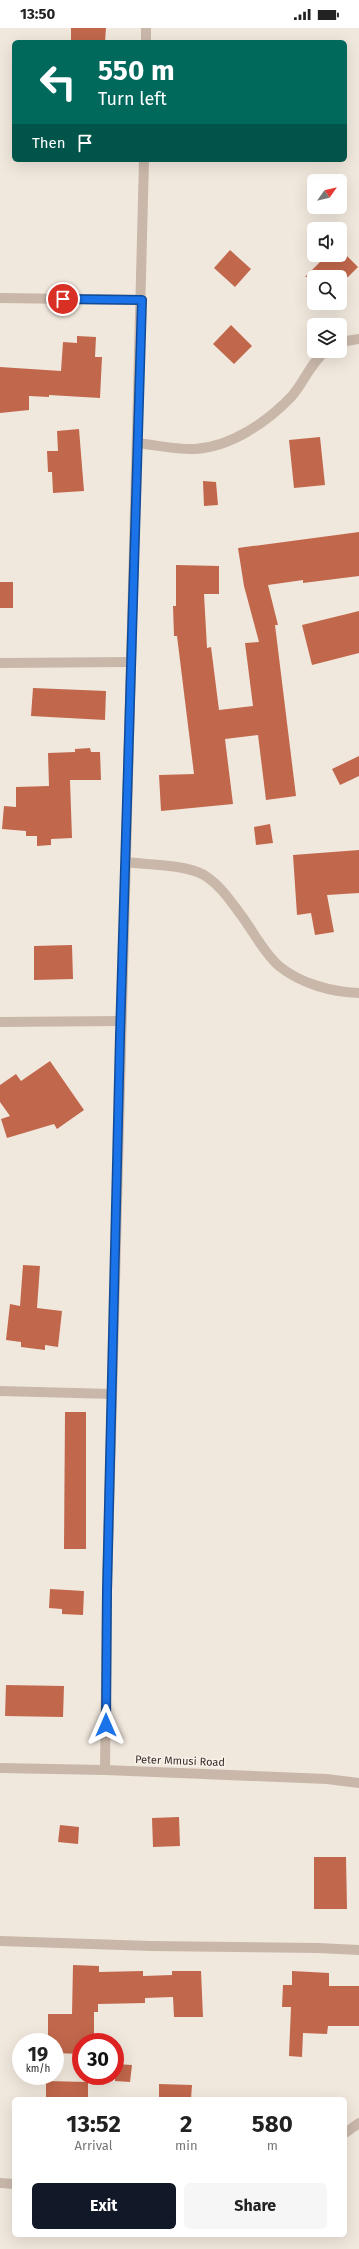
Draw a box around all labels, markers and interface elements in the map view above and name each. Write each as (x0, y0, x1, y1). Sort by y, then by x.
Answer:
text: 13:50 (20, 5, 55, 23)
text: 550 m (98, 54, 175, 87)
icon: left (32, 56, 84, 108)
text: Turn left (98, 88, 167, 110)
icon: arrive (74, 132, 96, 154)
text: Then (32, 134, 66, 152)
north arrow (307, 174, 347, 214)
map controls (307, 174, 347, 358)
button: sound (307, 222, 347, 262)
button: search (307, 270, 347, 310)
pin (46, 282, 80, 316)
icon: arrive (52, 288, 74, 310)
button: layers (307, 318, 347, 358)
position arrow (85, 1704, 127, 1746)
street label: Peter Mmusi Road (135, 1753, 225, 1769)
speed limit sign: 30 (72, 2033, 124, 2085)
text: 19 (28, 2042, 48, 2066)
text: km/h (26, 2063, 50, 2075)
text: 13:52 (66, 2110, 121, 2138)
text: 2 (180, 2110, 193, 2138)
text: 580 (252, 2110, 293, 2138)
text: Arrival (75, 2138, 113, 2153)
text: min (175, 2138, 198, 2153)
text: m (267, 2138, 278, 2153)
button: Exit (32, 2183, 176, 2229)
button: Share (184, 2183, 327, 2229)

